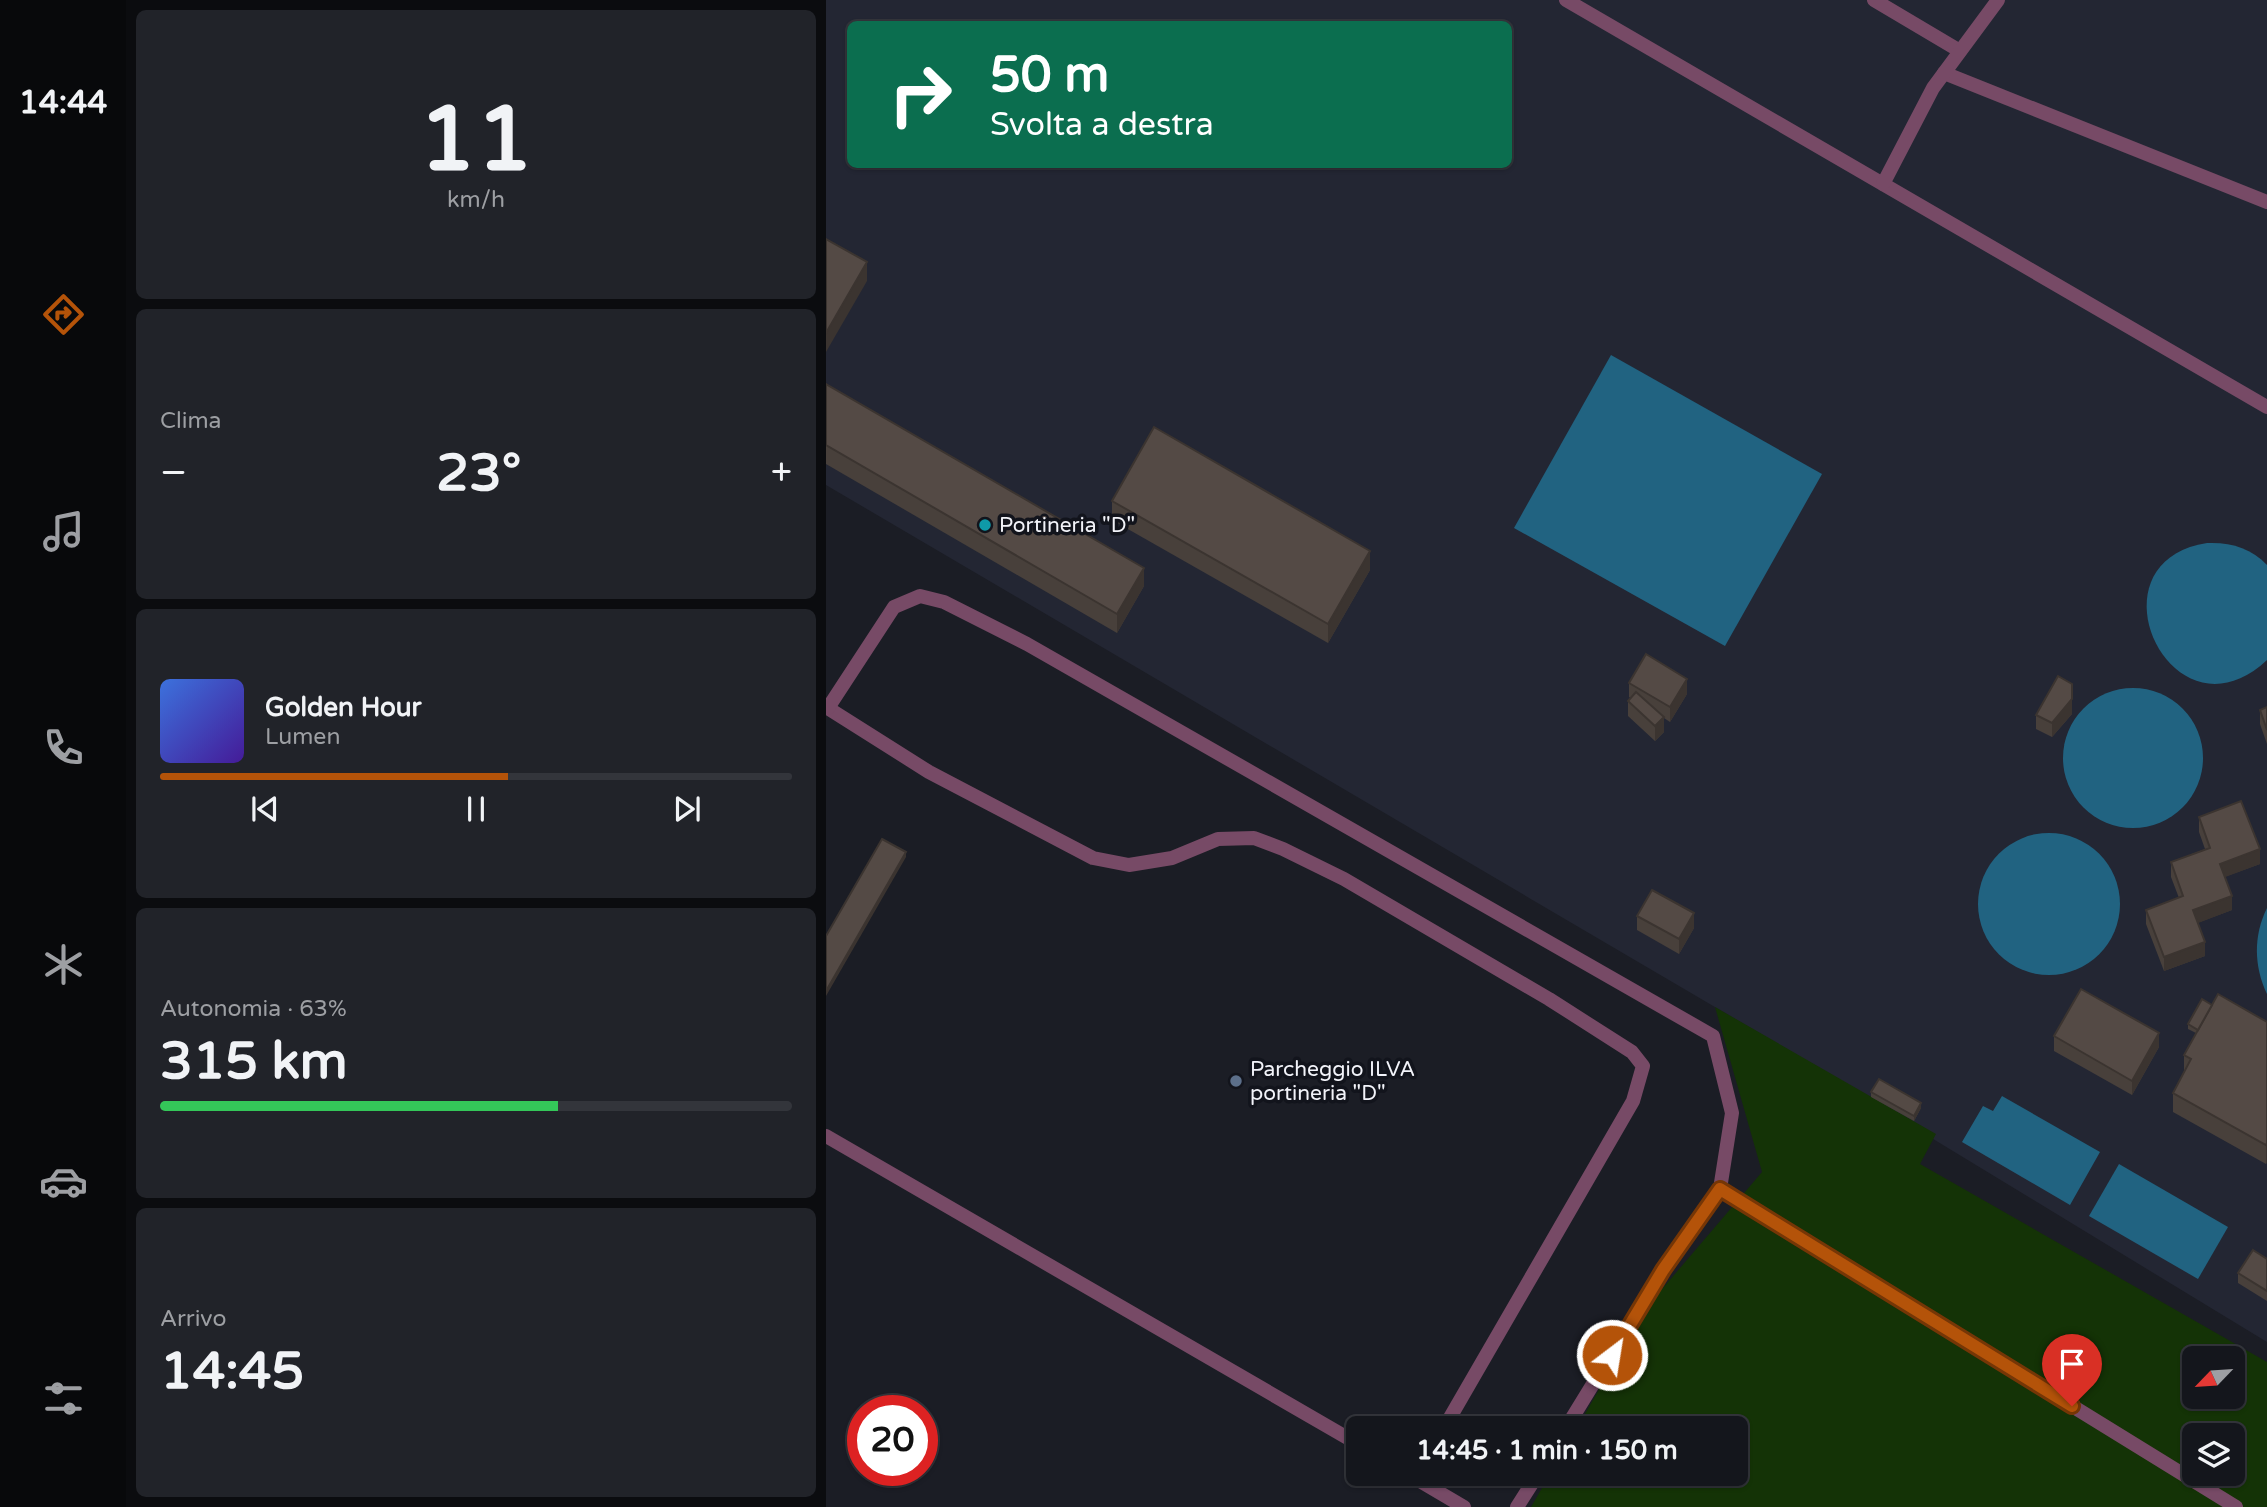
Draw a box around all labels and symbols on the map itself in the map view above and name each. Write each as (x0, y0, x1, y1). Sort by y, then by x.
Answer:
place label: Portineria "D" (999, 513, 1135, 538)
marker: Portineria "D" (977, 517, 993, 533)
place label: Parcheggio ILVA portineria "D" (1250, 1057, 1415, 1106)
marker: Parcheggio ILVA portineria "D" (1228, 1073, 1244, 1089)
position arrow (1575, 1318, 1649, 1392)
pin (2042, 1334, 2102, 1406)
north arrow (2182, 1346, 2245, 1409)
speed limit sign: 20 (847, 1395, 938, 1486)

